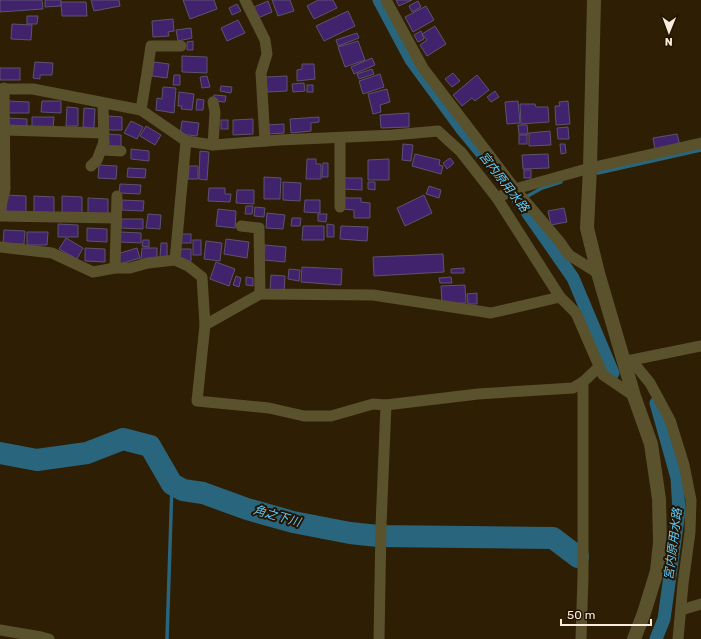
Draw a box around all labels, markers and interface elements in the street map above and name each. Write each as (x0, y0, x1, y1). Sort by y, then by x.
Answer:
north arrow (649, 12, 689, 52)
text: N (665, 35, 673, 48)
water label: 宮内原用水路 (476, 149, 532, 215)
water label: 角之下川 (252, 503, 304, 530)
water label: 宮内原用水路 (662, 506, 684, 581)
scale bar (561, 601, 651, 627)
text: 50 m (567, 608, 595, 622)

